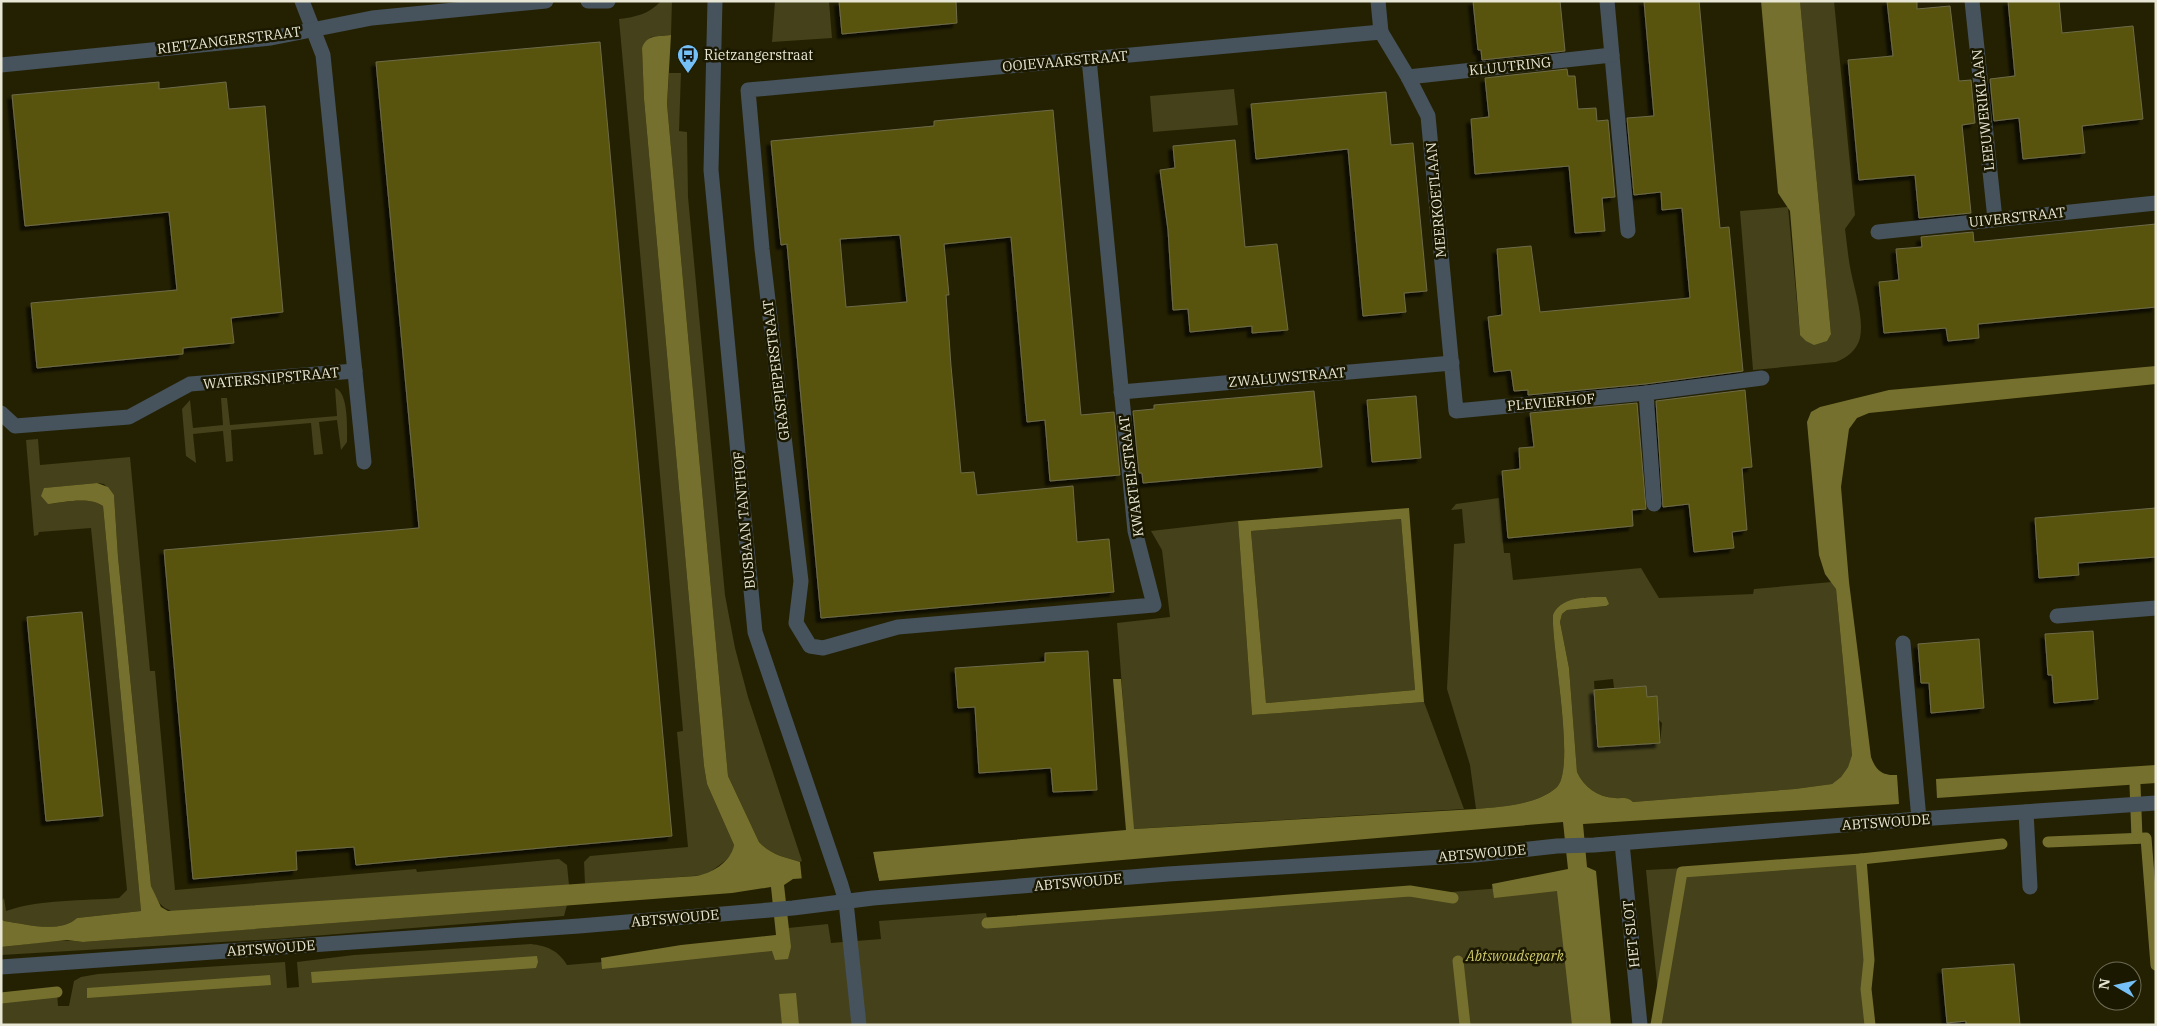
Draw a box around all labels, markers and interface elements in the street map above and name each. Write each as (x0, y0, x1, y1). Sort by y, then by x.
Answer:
street label: RIETZANGERSTRAAT (156, 22, 302, 58)
bus stop icon: Rietzangerstraat (676, 43, 700, 74)
place label: Rietzangerstraat (704, 46, 813, 64)
street label: OOIEVAARSTRAAT (1002, 47, 1128, 75)
street label: LEEUWERIKLAAN (1968, 48, 1998, 172)
street label: KLUUTRING (1468, 53, 1552, 79)
street label: MEERKOETLAAN (1422, 141, 1450, 259)
street label: UIVERSTRAAT (1968, 203, 2066, 231)
street label: GRASPIEPERSTRAAT (758, 299, 794, 441)
street label: WATERSNIPSTRAAT (202, 363, 340, 393)
street label: ZWALUWSTRAAT (1228, 363, 1346, 391)
street label: PLEVIERHOF (1506, 389, 1596, 415)
street label: KWARTELSTRAAT (1115, 414, 1147, 538)
street label: BUSBAAN TANTHOF (729, 450, 759, 590)
street label: ABTSWOUDE (1841, 810, 1931, 834)
street label: ABTSWOUDE (1437, 840, 1527, 866)
street label: ABTSWOUDE (1033, 869, 1123, 895)
street label: HET SLOT (1619, 899, 1643, 969)
street label: ABTSWOUDE (630, 905, 720, 931)
street label: ABTSWOUDE (226, 936, 316, 960)
park label: Abtswoudsepark (1465, 947, 1565, 965)
north arrow (2092, 961, 2142, 1011)
text: N (2094, 977, 2114, 991)

